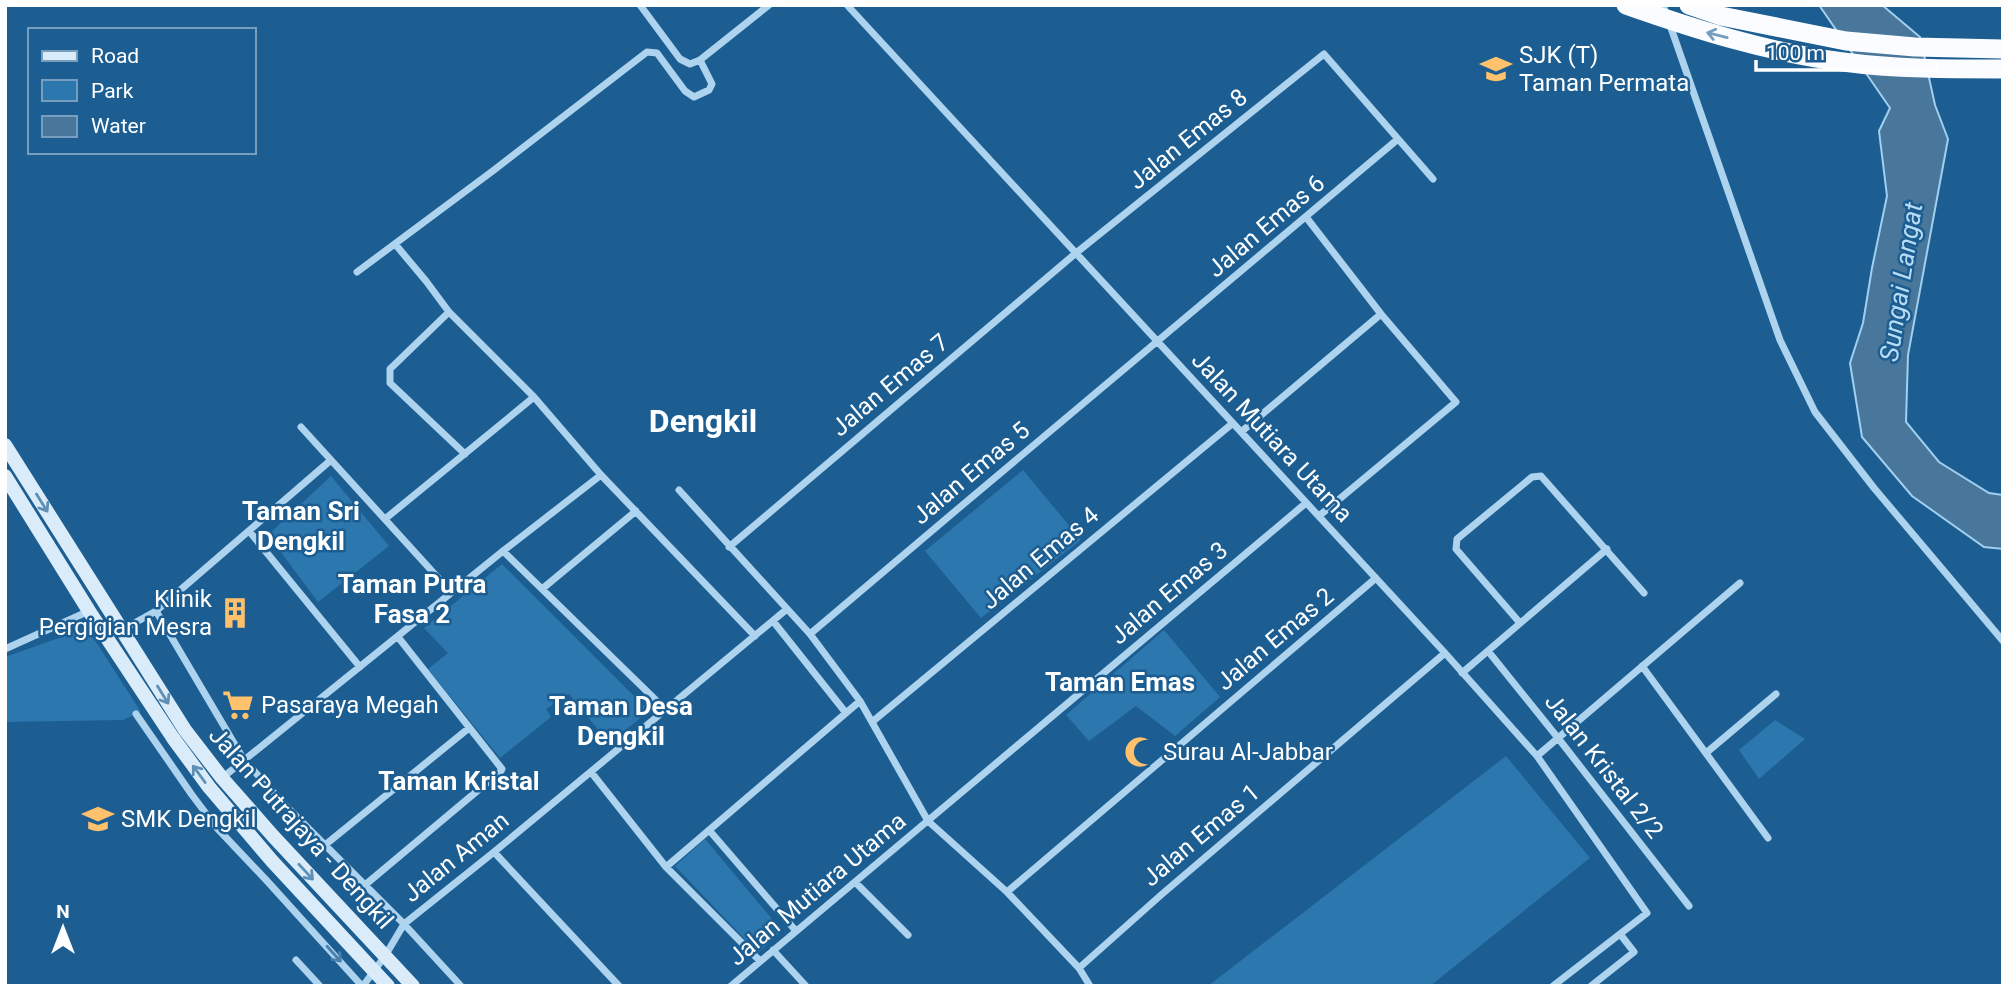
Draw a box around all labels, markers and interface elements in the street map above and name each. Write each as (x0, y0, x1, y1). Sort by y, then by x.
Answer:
legend (28, 28, 256, 154)
one-way arrow (1706, 28, 1728, 41)
scale bar (1756, 28, 1936, 72)
place label: SJK (T) Taman Permata (1519, 41, 1689, 97)
text: 100 m (1766, 41, 1825, 65)
text: Road (91, 44, 139, 68)
school or university icon: SJK (T) Taman Permata (1479, 52, 1513, 86)
text: Park (91, 79, 134, 103)
street label: Jalan Emas 8 (1123, 83, 1253, 195)
text: Water (91, 114, 146, 138)
street label: Jalan Emas 6 (1202, 169, 1330, 283)
water label: Sungai Langat (1874, 200, 1928, 364)
street label: Jalan Emas 7 (826, 328, 954, 442)
street label: Jalan Mutiara Utama (1186, 346, 1358, 528)
district label: Dengkil (649, 402, 757, 440)
street label: Jalan Emas 5 (907, 416, 1035, 530)
one-way arrow (34, 493, 49, 512)
district label: Taman Sri Dengkil (242, 496, 360, 556)
street label: Jalan Emas 4 (976, 501, 1104, 615)
street label: Jalan Emas 3 (1105, 536, 1233, 650)
district label: Taman Putra Fasa 2 (338, 569, 486, 629)
street label: Jalan Emas 2 (1211, 582, 1339, 696)
place label: Klinik Pergigian Mesra (39, 585, 213, 641)
building icon: Klinik Pergigian Mesra (218, 596, 252, 630)
district label: Taman Emas (1045, 667, 1195, 697)
one-way arrow (157, 685, 171, 705)
supermarket icon: Pasaraya Megah (221, 688, 255, 722)
street label: Jalan Kristal 2/2 (1539, 688, 1669, 844)
place label: Pasaraya Megah (261, 691, 439, 719)
district label: Taman Desa Dengkil (549, 691, 693, 751)
street label: Jalan Putrajaya - Dengkil (203, 721, 399, 935)
mosque icon: Surau Al-Jabbar (1123, 735, 1157, 769)
place label: Surau Al-Jabbar (1163, 738, 1333, 766)
one-way arrow (191, 765, 206, 783)
district label: Taman Kristal (378, 766, 540, 796)
street label: Jalan Emas 1 (1137, 778, 1265, 892)
school or university icon: SMK Dengkil (81, 802, 115, 836)
place label: SMK Dengkil (121, 805, 256, 833)
street label: Jalan Aman (398, 806, 514, 908)
street label: Jalan Mutiara Utama (723, 807, 911, 971)
one-way arrow (298, 863, 314, 881)
north arrow (28, 893, 98, 963)
text: N (56, 900, 70, 923)
one-way arrow (326, 945, 342, 963)

